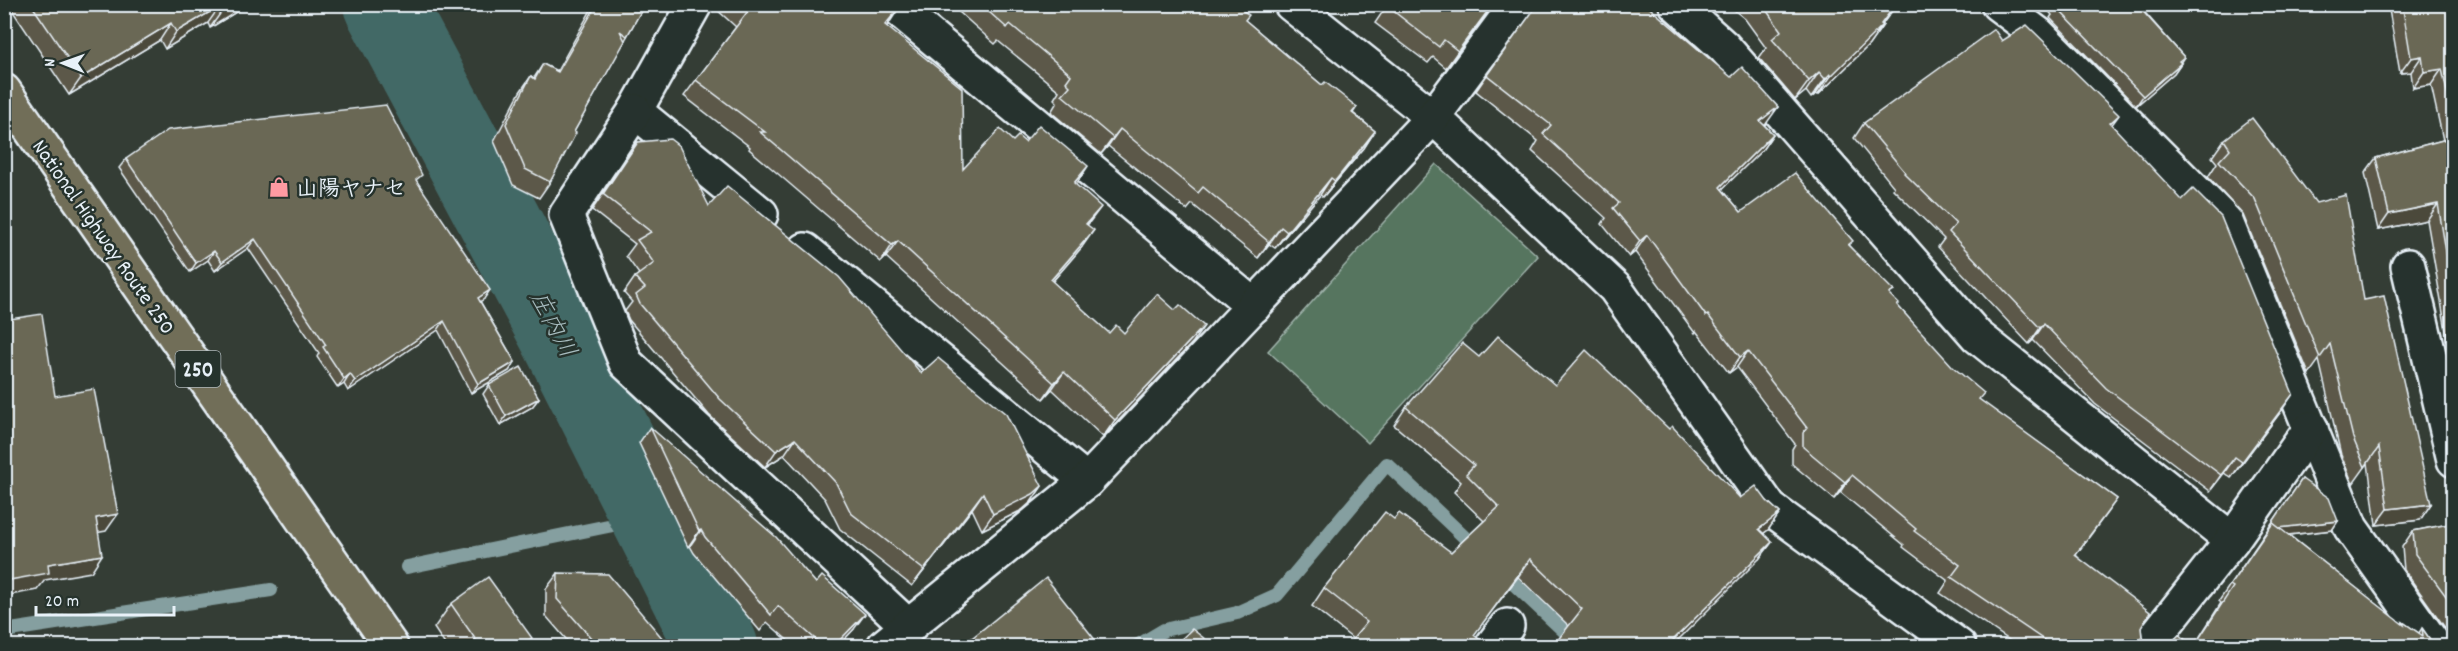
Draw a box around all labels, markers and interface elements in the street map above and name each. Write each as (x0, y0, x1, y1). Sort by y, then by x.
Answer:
north arrow (33, 33, 93, 93)
text: N (39, 59, 62, 67)
street label: National Highway Route 250 (23, 134, 181, 342)
shop icon: 山陽ヤナセ (267, 175, 291, 199)
place label: 山陽ヤナセ (296, 175, 406, 206)
water label: 庄内川 (519, 286, 583, 365)
road number: 250 (176, 351, 220, 387)
scale bar (36, 579, 174, 617)
text: 20 m (45, 590, 79, 615)

